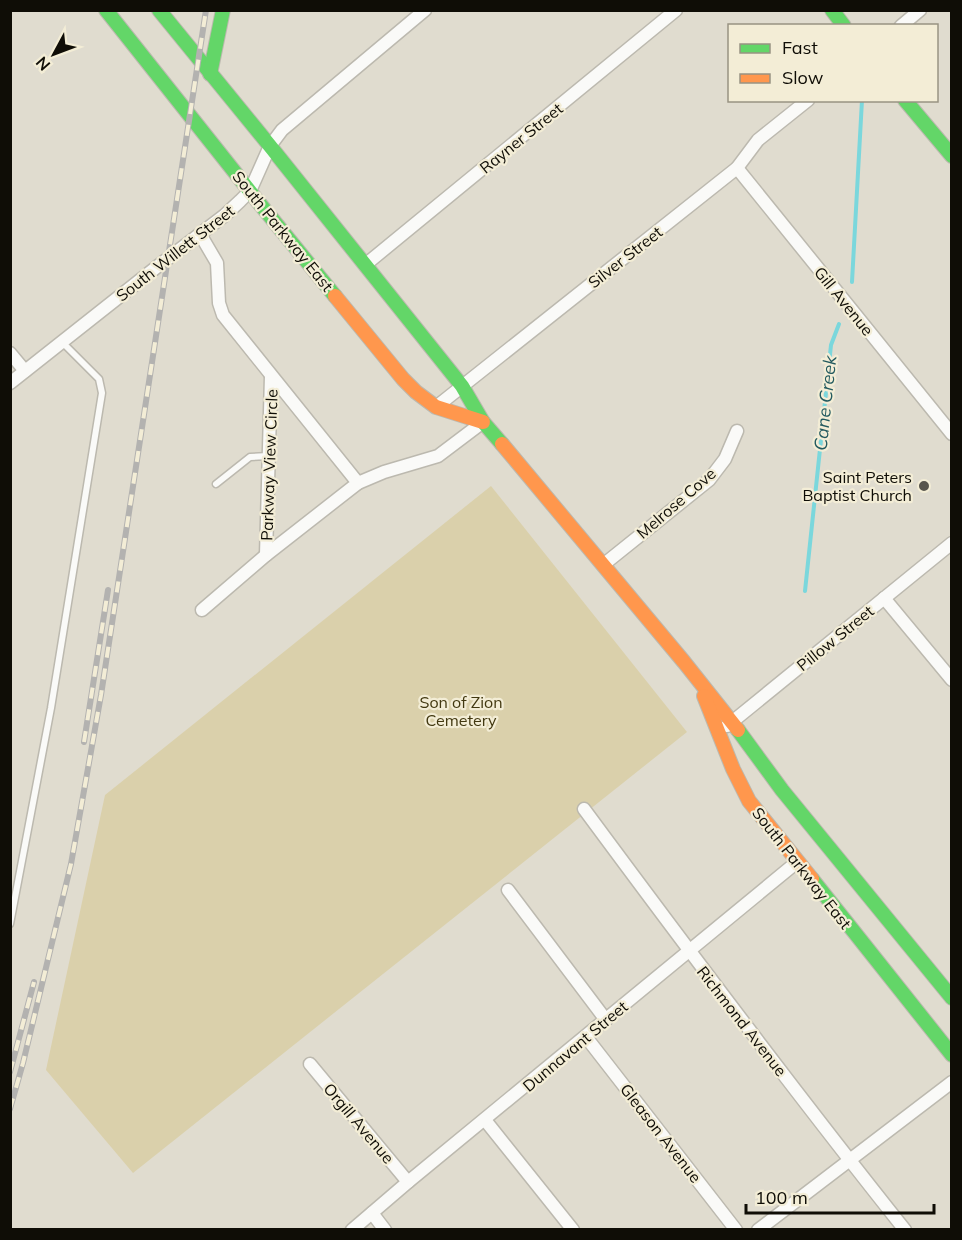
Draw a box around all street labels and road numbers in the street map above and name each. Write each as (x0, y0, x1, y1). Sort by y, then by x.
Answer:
street label: Rayner Street (475, 98, 567, 178)
street label: South Parkway East (228, 167, 338, 296)
street label: South Willett Street (112, 200, 239, 305)
street label: Silver Street (584, 222, 666, 292)
street label: Gill Avenue (810, 262, 878, 340)
street label: Parkway View Circle (256, 389, 282, 541)
street label: Melrose Cove (632, 463, 720, 543)
street label: Pillow Street (792, 601, 878, 675)
street label: South Parkway East (748, 803, 856, 933)
street label: Richmond Avenue (693, 962, 791, 1080)
street label: Dunnavant Street (518, 996, 632, 1096)
street label: Orgill Avenue (320, 1079, 398, 1167)
street label: Gleason Avenue (616, 1079, 706, 1187)

